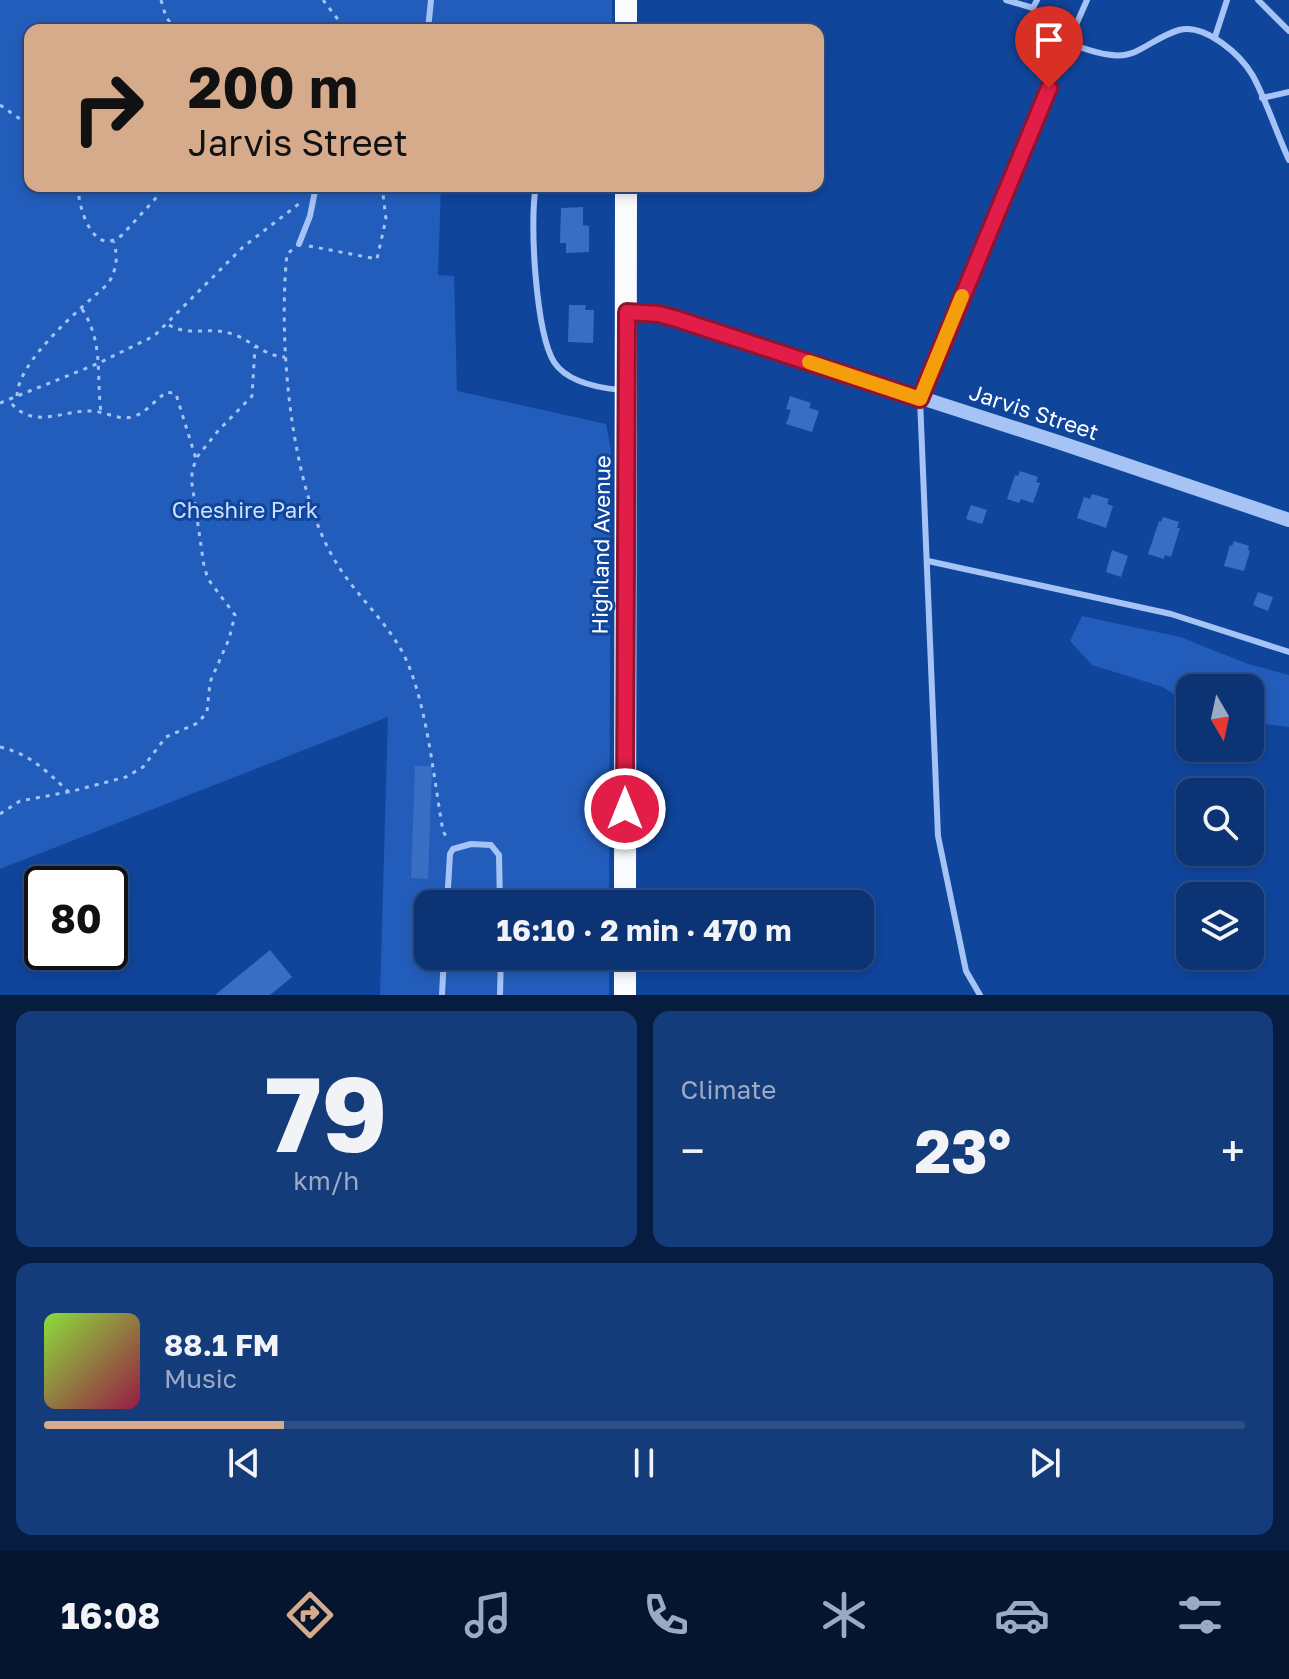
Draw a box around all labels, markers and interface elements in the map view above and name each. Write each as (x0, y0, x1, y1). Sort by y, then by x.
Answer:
pin (1015, 6, 1083, 88)
icon: arrive (1027, 18, 1071, 62)
text: 200 m (188, 53, 358, 120)
icon: right (56, 56, 160, 160)
text: Jarvis Street (188, 121, 408, 164)
street label: Jarvis Street (966, 378, 1102, 445)
street label: Highland Avenue (585, 455, 616, 635)
park label: Cheshire Park (172, 496, 318, 523)
north arrow (1176, 674, 1264, 762)
map controls (1176, 674, 1264, 970)
position arrow (583, 767, 667, 851)
button: search (1176, 778, 1264, 866)
speed limit sign: 80 (24, 866, 128, 970)
button: layers (1176, 882, 1264, 970)
text: 16:10 · 2 min · 470 m (496, 912, 792, 948)
text: 79 (265, 1050, 388, 1175)
text: Climate (681, 1074, 776, 1105)
text: 23° (914, 1114, 1011, 1186)
text: − (681, 1124, 705, 1177)
text: + (1221, 1124, 1245, 1177)
text: km/h (293, 1165, 359, 1196)
text: 88.1 FM (164, 1327, 280, 1363)
text: Music (164, 1363, 237, 1394)
icon: previous (222, 1441, 266, 1485)
icon: pause (622, 1441, 666, 1485)
icon: next (1023, 1441, 1067, 1485)
icon: directions (282, 1587, 338, 1643)
icon: music (460, 1587, 516, 1643)
icon: phone (638, 1587, 694, 1643)
icon: climate (816, 1587, 872, 1643)
icon: car (994, 1587, 1050, 1643)
icon: filters (1172, 1587, 1228, 1643)
text: 16:08 (61, 1594, 160, 1637)

